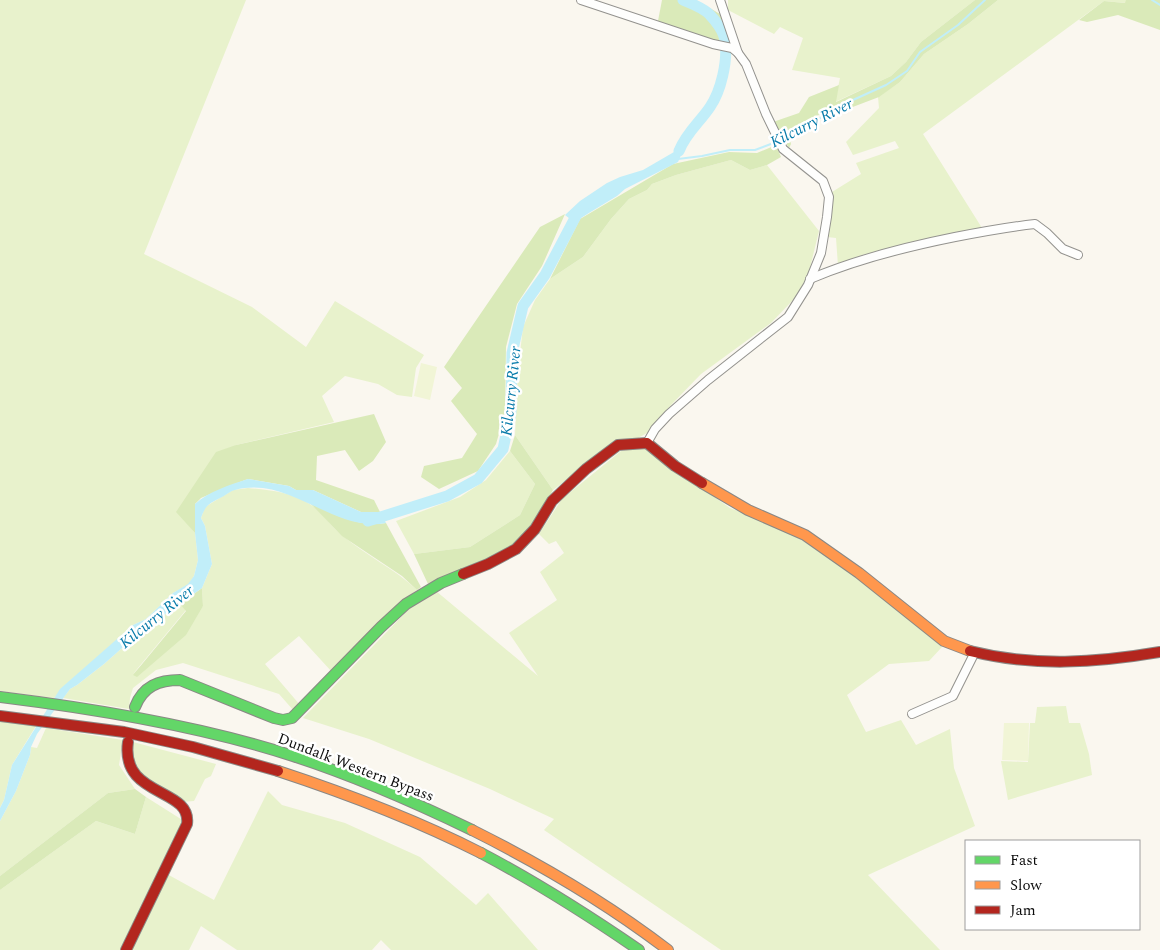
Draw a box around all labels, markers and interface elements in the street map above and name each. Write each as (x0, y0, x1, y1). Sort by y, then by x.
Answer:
water label: Kilcurry River (766, 92, 858, 154)
water label: Kilcurry River (494, 345, 528, 437)
water label: Kilcurry River (114, 579, 200, 654)
street label: Dundalk Western Bypass (274, 727, 437, 808)
legend (965, 840, 1140, 930)
text: Fast (1010, 849, 1038, 872)
text: Slow (1010, 874, 1042, 897)
text: Jam (1010, 899, 1036, 922)

